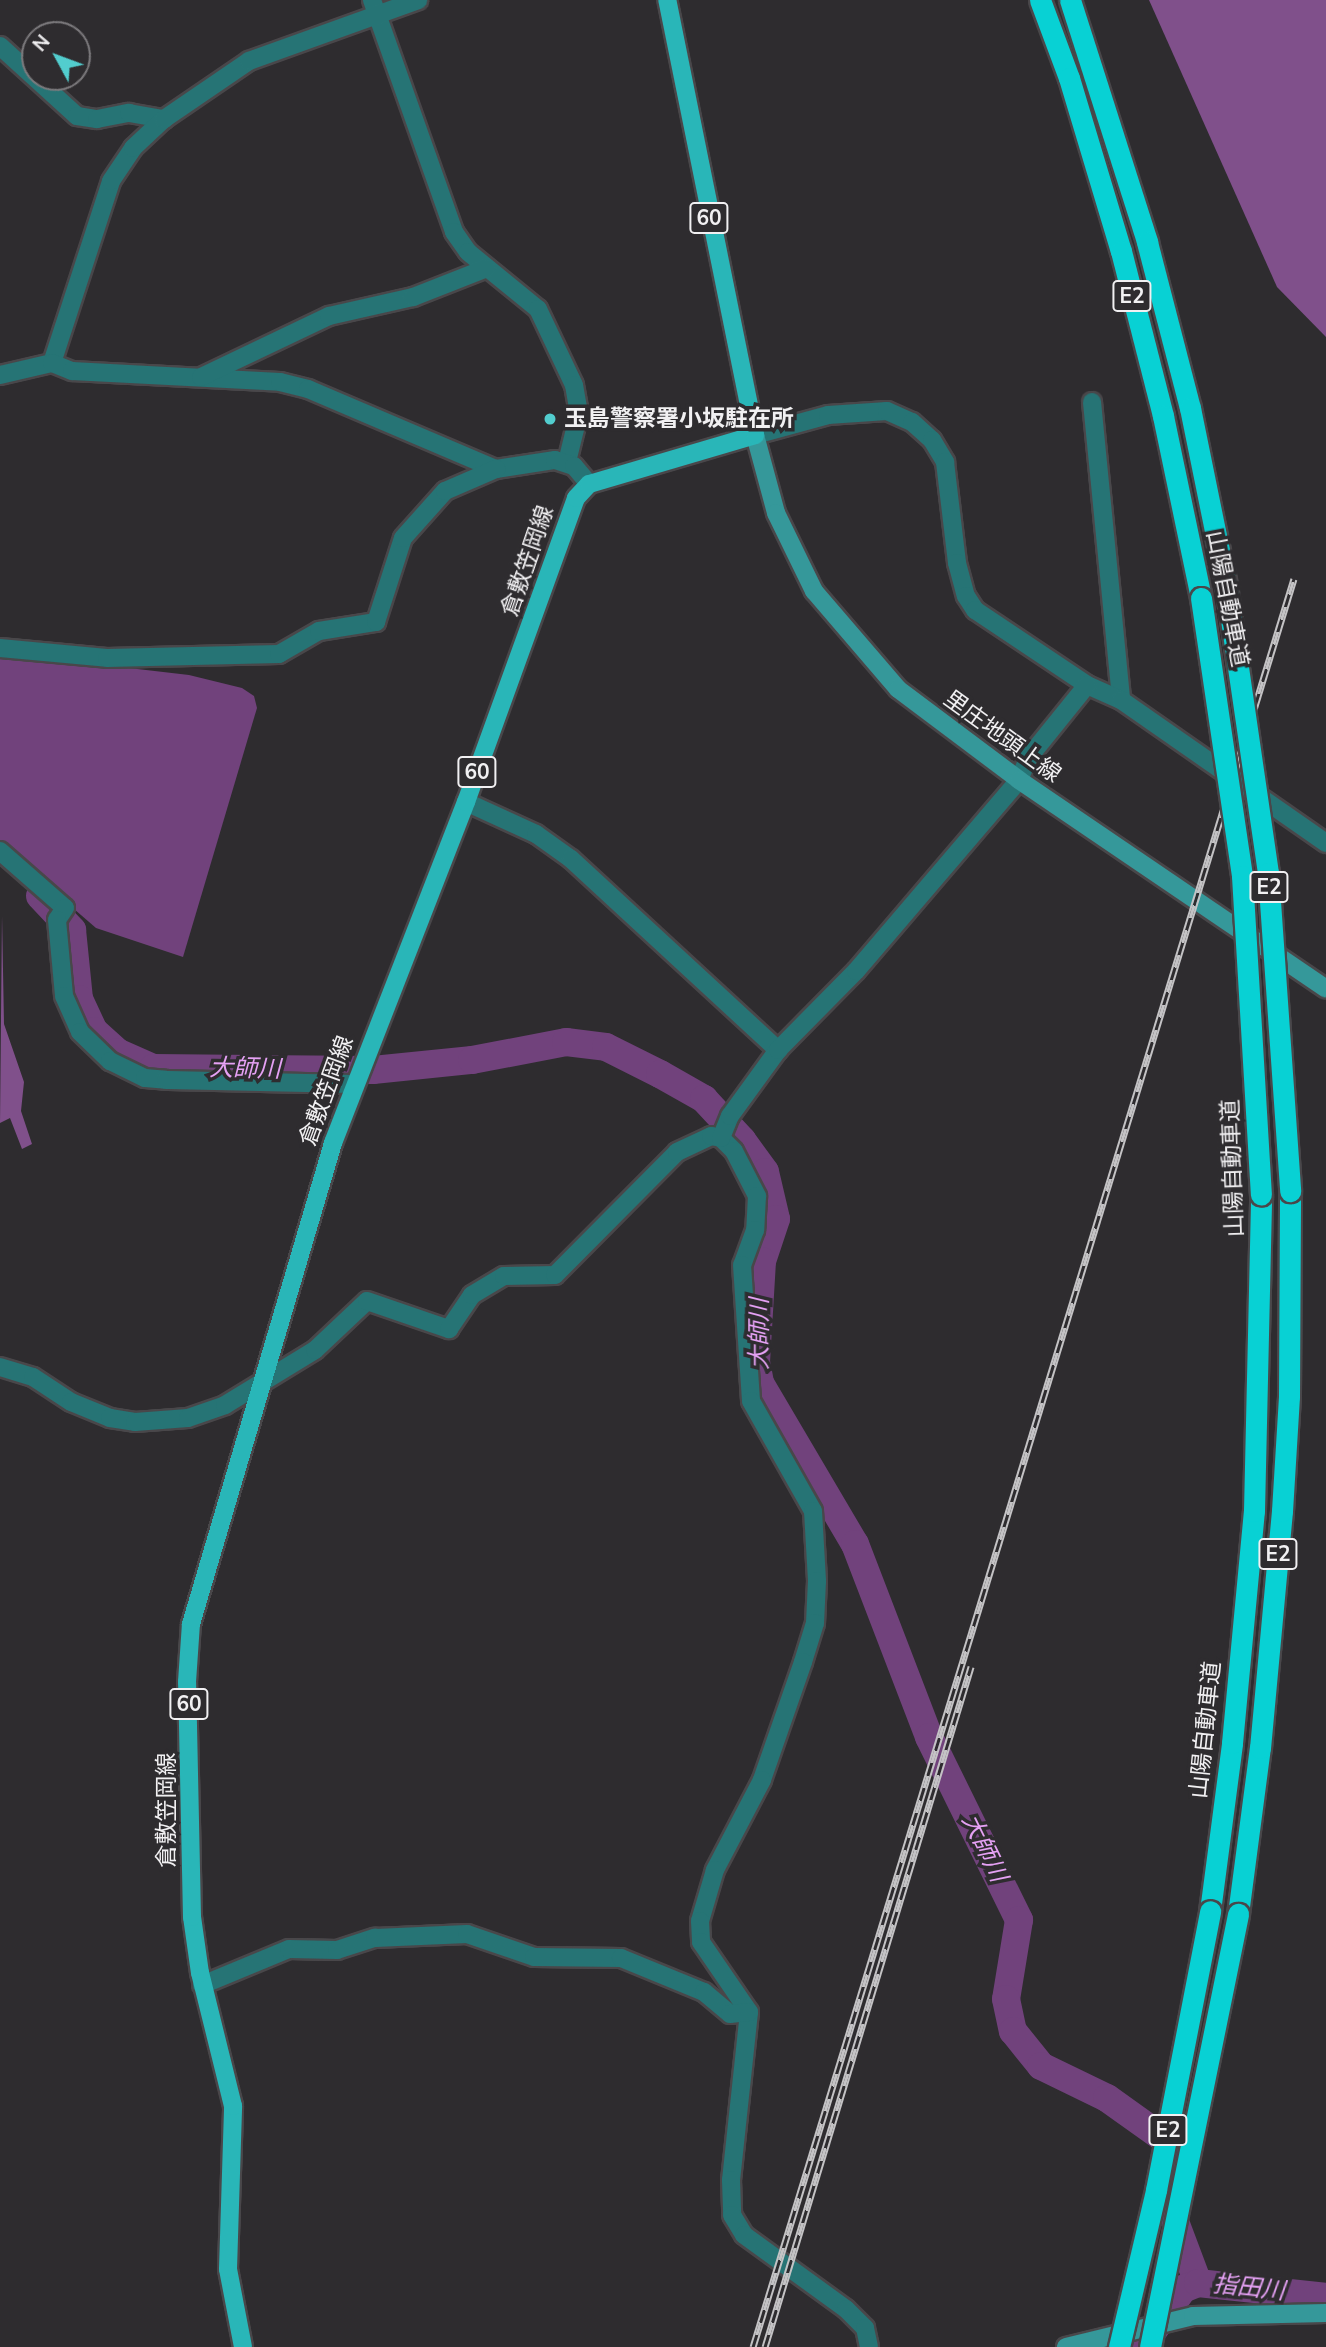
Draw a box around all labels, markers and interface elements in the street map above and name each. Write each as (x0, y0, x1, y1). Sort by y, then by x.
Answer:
north arrow (21, 21, 91, 91)
text: N (27, 30, 56, 57)
road number: 60 (688, 200, 730, 235)
road number: E2 (1111, 278, 1153, 314)
place label: 玉島警察署小坂駐在所 (564, 405, 794, 433)
marker: 玉島警察署小坂駐在所 (542, 411, 558, 427)
street label: 倉敷笠岡線 (496, 502, 560, 620)
street label: 山陽自動車道 (1200, 529, 1254, 669)
street label: 里庄地頭上線 (938, 685, 1066, 789)
road number: 60 (456, 754, 498, 790)
road number: E2 (1248, 870, 1290, 904)
street label: 倉敷笠岡線 (294, 1032, 360, 1150)
water label: 大師川 (209, 1054, 281, 1084)
street label: 山陽自動車道 (1217, 1099, 1249, 1237)
water label: 大師川 (746, 1298, 774, 1370)
road number: E2 (1257, 1536, 1299, 1572)
street label: 山陽自動車道 (1185, 1660, 1227, 1800)
road number: 60 (168, 1686, 210, 1722)
street label: 倉敷笠岡線 (153, 1753, 181, 1867)
water label: 大師川 (955, 1809, 1013, 1887)
road number: E2 (1147, 2112, 1189, 2148)
water label: 指田川 (1212, 2270, 1286, 2306)

